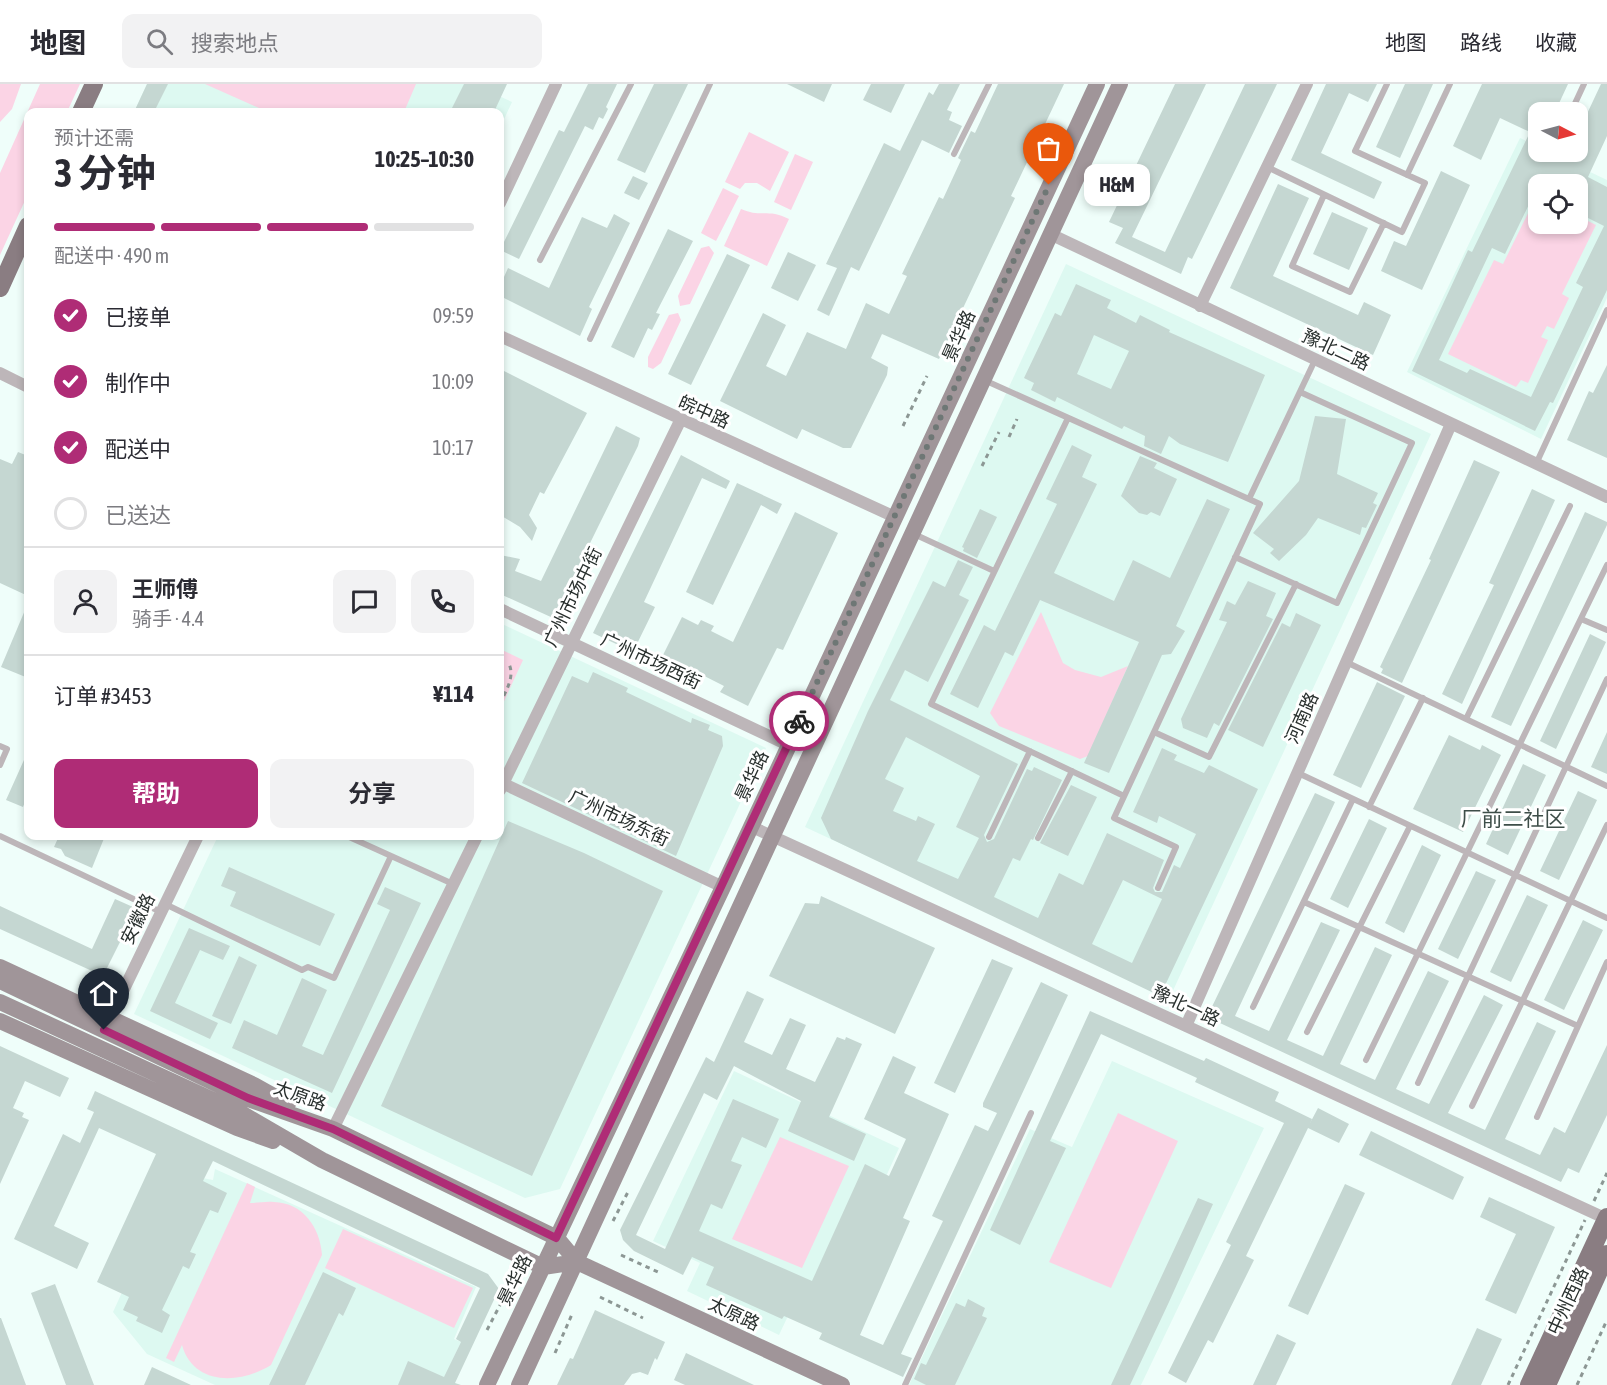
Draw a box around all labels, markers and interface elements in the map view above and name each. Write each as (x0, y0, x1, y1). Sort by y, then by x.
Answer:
search box (122, 14, 542, 68)
icon: search (143, 25, 176, 58)
text: 地图 (30, 27, 86, 59)
text: 搜索地点 (191, 30, 279, 56)
text: 地图 (1385, 30, 1427, 54)
text: 路线 (1460, 30, 1502, 54)
text: 收藏 (1535, 30, 1577, 54)
north arrow (1528, 102, 1588, 162)
map controls (1528, 102, 1588, 234)
pin (1023, 123, 1074, 185)
text: 预计还需 (54, 126, 134, 149)
icon: bag (1032, 132, 1065, 165)
text: 10:25–10:30 (375, 146, 474, 172)
text: 3 分钟 (54, 151, 156, 195)
callout: H&M (1085, 164, 1151, 206)
text: H&M (1099, 173, 1135, 196)
button: locate (1528, 174, 1588, 234)
text: 配送中 · 490 m (54, 244, 169, 267)
icon: check (54, 299, 87, 332)
text: 已接单 (105, 304, 171, 330)
text: 09:59 (433, 304, 474, 327)
street label: 景华路 (938, 307, 979, 365)
street label: 豫北二路 (1299, 325, 1373, 374)
icon: check (54, 365, 87, 398)
text: 制作中 (105, 370, 171, 396)
text: 10:09 (432, 370, 474, 393)
street label: 皖中路 (675, 391, 733, 432)
icon: check (54, 431, 87, 464)
text: 配送中 (105, 436, 171, 462)
text: 10:17 (432, 436, 474, 459)
text: 已送达 (105, 502, 171, 528)
street label: 广州市场中街 (539, 544, 606, 650)
button: person (54, 570, 117, 633)
button: chat (333, 570, 396, 633)
button: phone (411, 570, 474, 633)
text: 王师傅 (132, 576, 198, 602)
text: 骑手 · 4.4 (132, 607, 204, 630)
street label: 广州市场西街 (598, 628, 705, 693)
text: ¥114 (433, 681, 474, 707)
text: 订单 #3453 (54, 683, 152, 709)
street label: 河南路 (1281, 689, 1322, 747)
courier (769, 691, 829, 751)
icon: bike (783, 705, 816, 738)
street label: 景华路 (731, 747, 772, 805)
button: 帮助 (54, 759, 258, 828)
button: 分享 (270, 759, 474, 828)
street label: 广州市场东街 (566, 785, 673, 850)
district label: 厂前二社区 (1461, 806, 1566, 830)
street label: 安徽路 (116, 890, 159, 948)
pin (78, 968, 129, 1030)
icon: home (87, 977, 120, 1010)
street label: 豫北一路 (1149, 981, 1223, 1030)
street label: 太原路 (271, 1076, 329, 1115)
street label: 景华路 (493, 1251, 536, 1309)
street label: 中州西路 (1543, 1264, 1592, 1338)
street label: 太原路 (705, 1293, 763, 1334)

